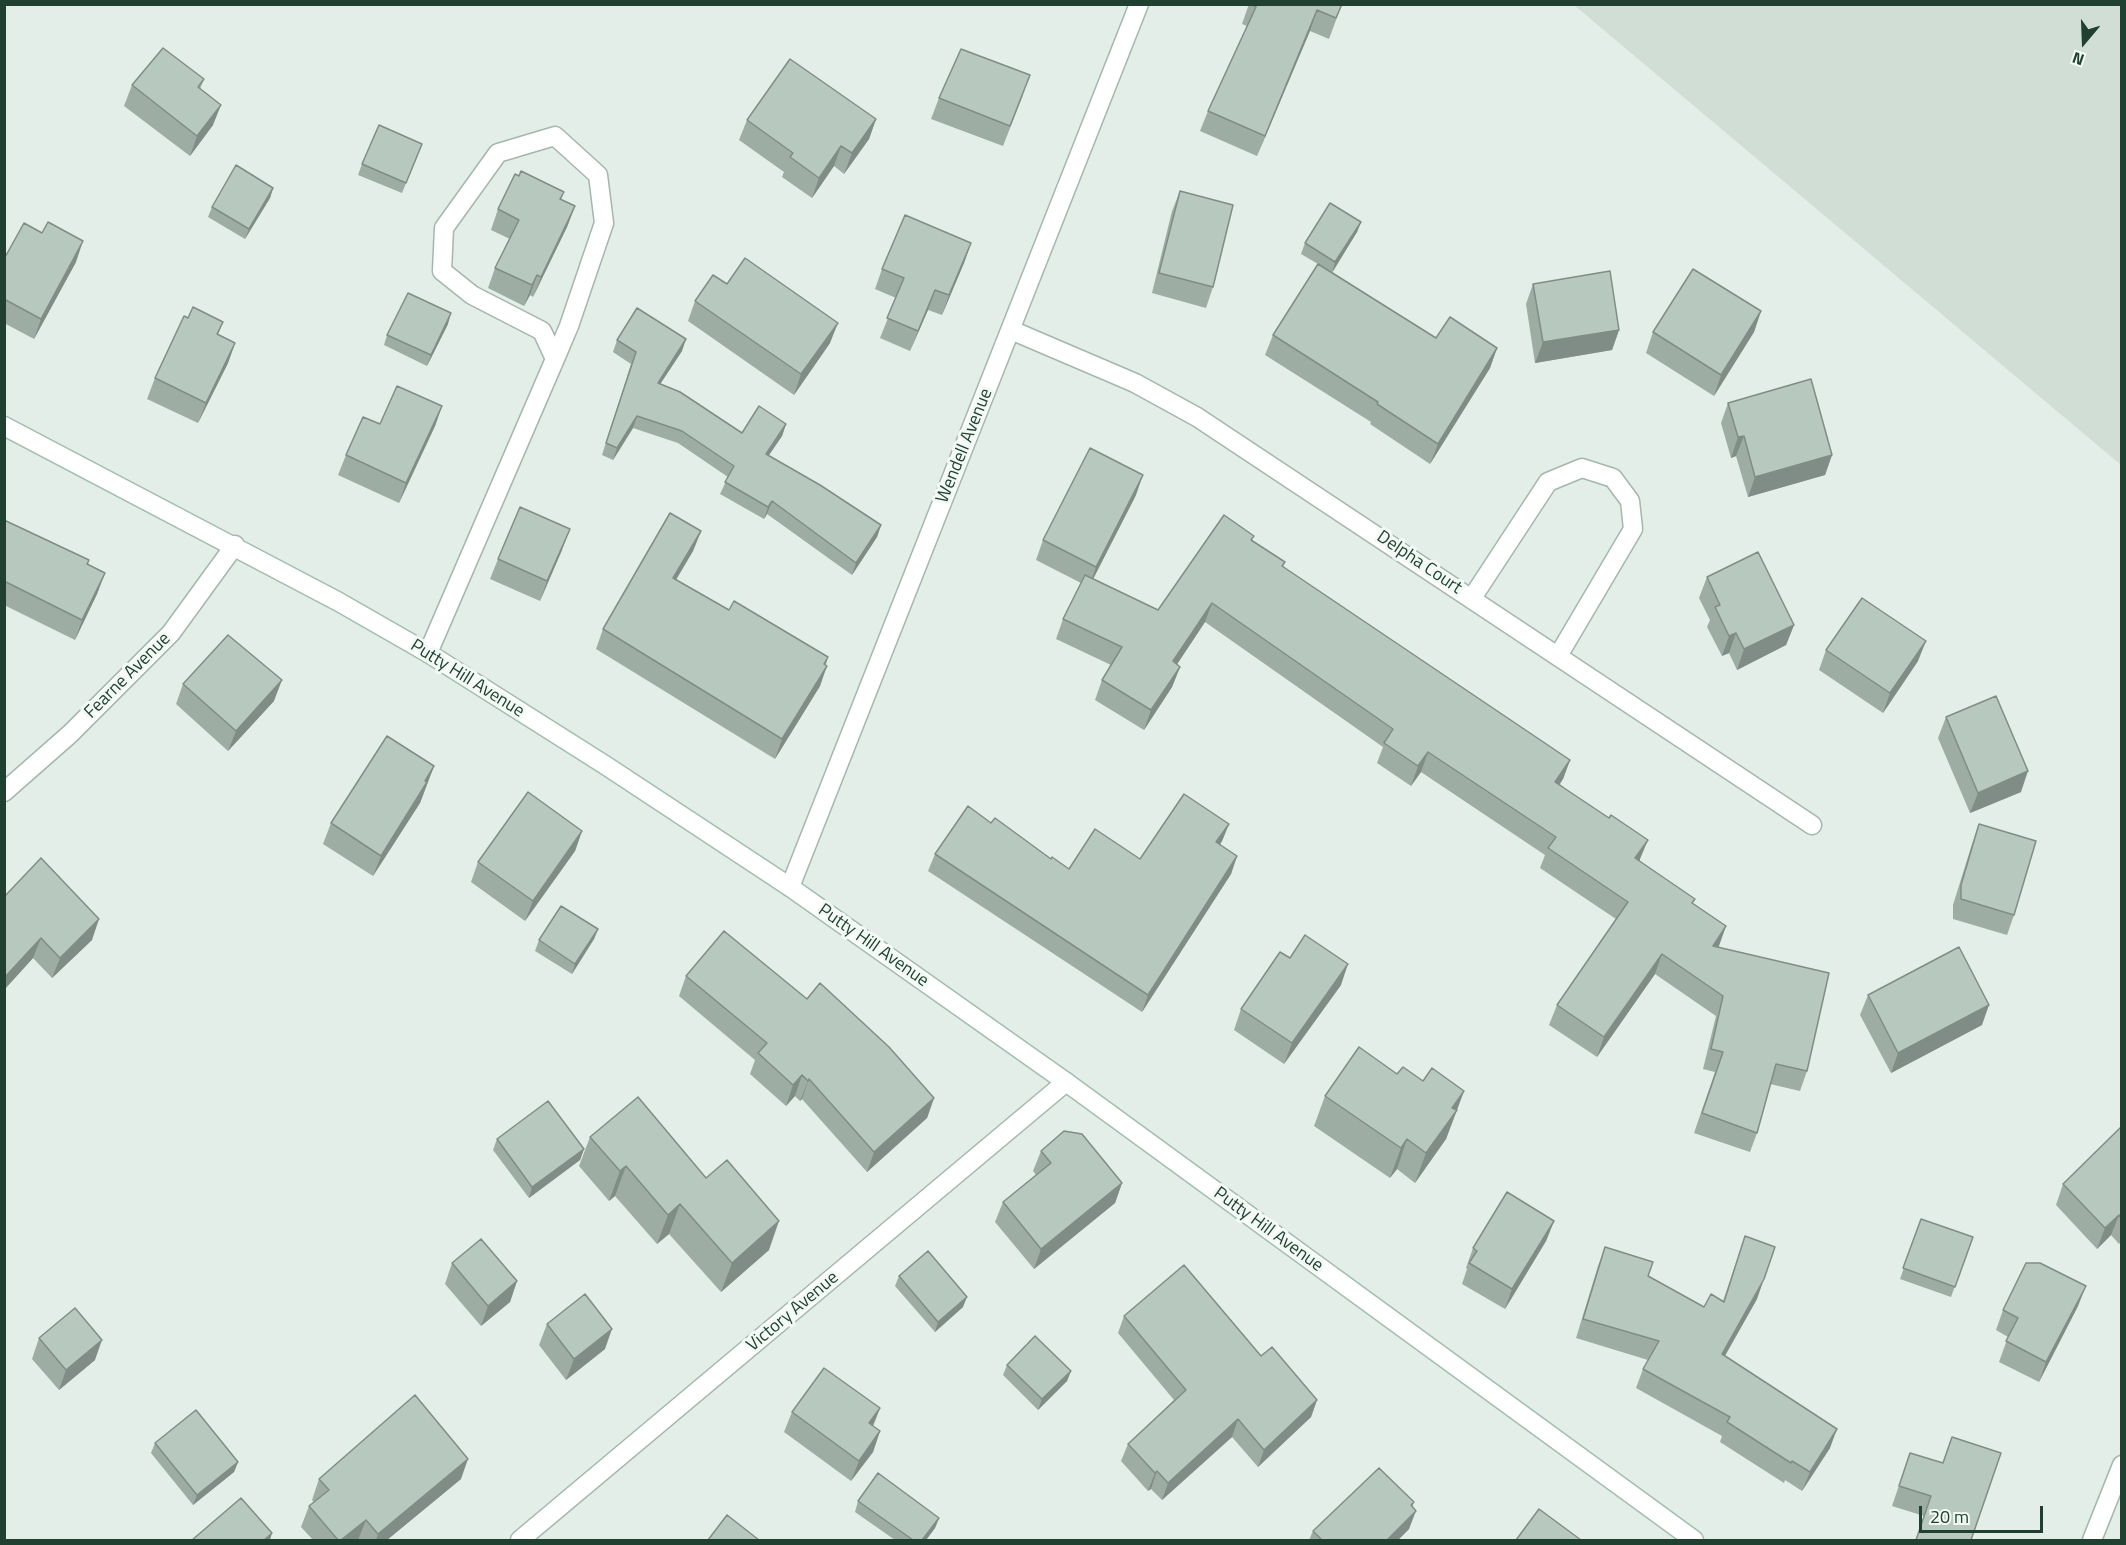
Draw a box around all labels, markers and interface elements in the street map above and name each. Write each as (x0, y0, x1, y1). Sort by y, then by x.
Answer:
north arrow (2054, 12, 2114, 72)
text: N (2069, 46, 2087, 72)
street label: Wendell Avenue (932, 386, 998, 506)
street label: Delpha Court (1372, 527, 1466, 599)
street label: Fearne Avenue (81, 629, 175, 723)
street label: Putty Hill Avenue (406, 635, 528, 723)
street label: Putty Hill Avenue (813, 900, 933, 992)
street label: Putty Hill Avenue (1209, 1183, 1327, 1277)
street label: Victory Avenue (743, 1267, 843, 1357)
scale bar (1922, 1494, 2046, 1532)
text: 20 m (1930, 1503, 1969, 1530)

